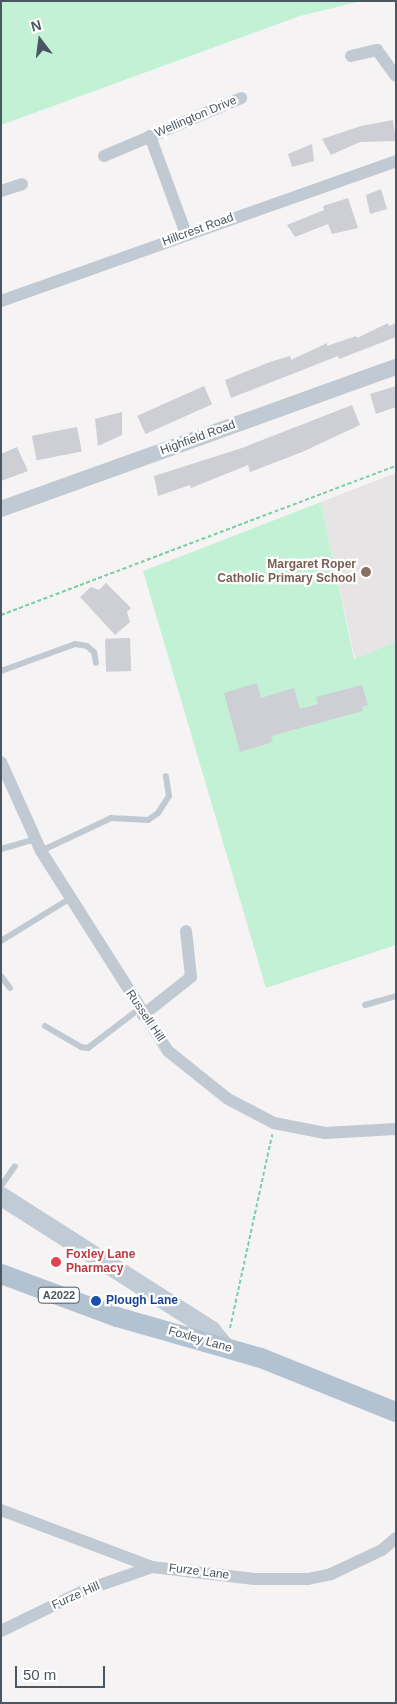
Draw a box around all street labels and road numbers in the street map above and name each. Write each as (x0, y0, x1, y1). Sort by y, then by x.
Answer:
street label: Wellington Drive (153, 93, 239, 141)
street label: Hillcrest Road (160, 210, 236, 250)
street label: Highfield Road (159, 418, 237, 458)
street label: Russell Hill (122, 987, 168, 1045)
road number: A2022 (38, 1286, 80, 1304)
street label: Foxley Lane (167, 1324, 233, 1356)
street label: Furze Lane (168, 1561, 230, 1583)
street label: Furze Hill (50, 1579, 102, 1613)

